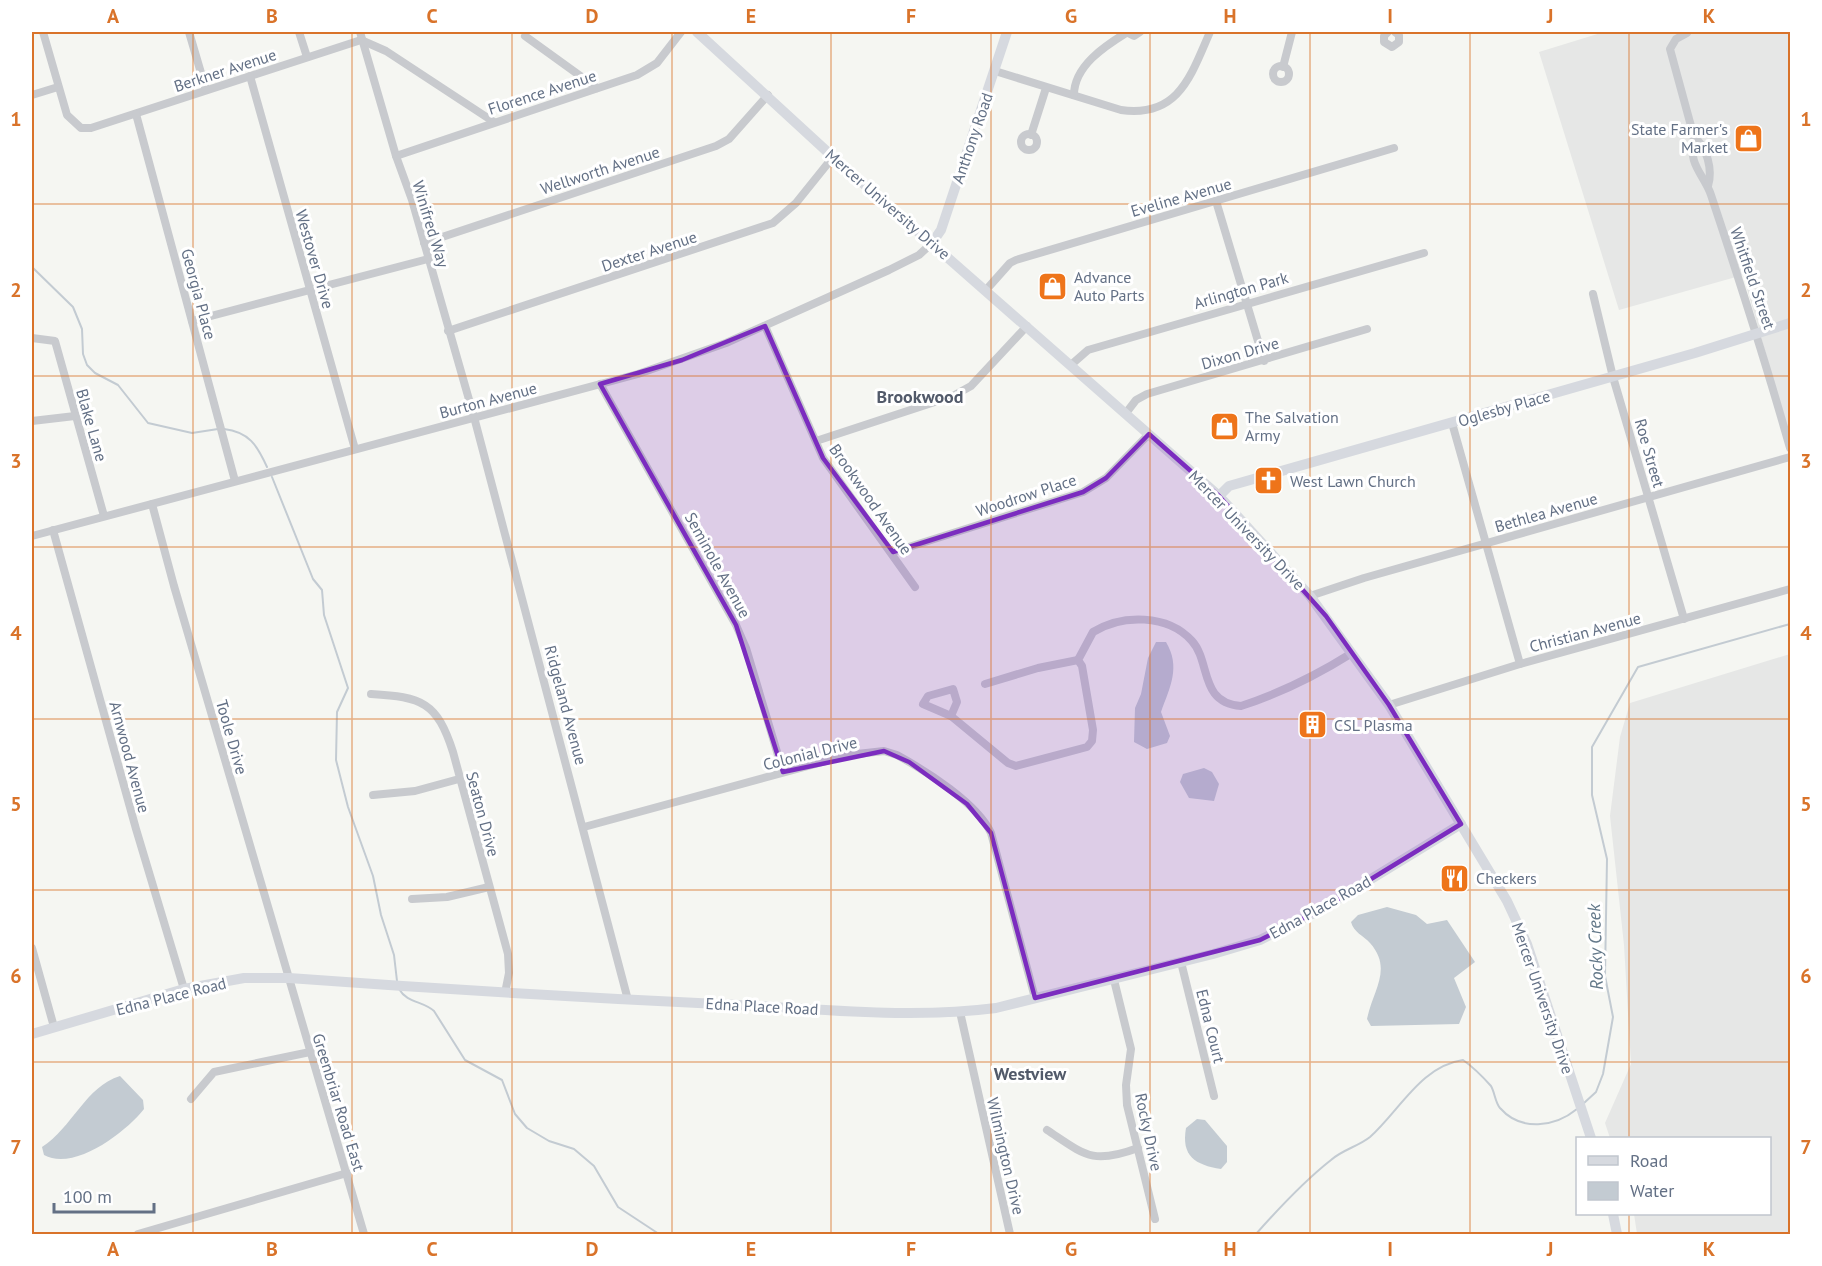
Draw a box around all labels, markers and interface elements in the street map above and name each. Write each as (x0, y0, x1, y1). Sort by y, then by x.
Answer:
text: A (107, 3, 120, 29)
text: B (266, 3, 278, 29)
text: C (426, 3, 438, 29)
text: D (586, 3, 599, 29)
text: E (746, 3, 756, 29)
text: F (906, 3, 916, 29)
text: G (1065, 3, 1077, 29)
text: H (1223, 3, 1237, 29)
text: I (1387, 3, 1393, 29)
text: J (1546, 3, 1553, 29)
text: K (1703, 3, 1716, 29)
street label: Berkner Avenue (171, 44, 279, 96)
street label: Florence Avenue (485, 65, 599, 119)
street label: Anthony Road (947, 90, 997, 186)
text: 1 (10, 106, 22, 132)
text: 1 (1800, 106, 1812, 132)
place label: State Farmer's Market (1631, 119, 1729, 157)
shop icon: State Farmer's Market (1733, 122, 1765, 154)
street label: Wellworth Avenue (538, 141, 662, 199)
street label: Mercer University Drive (821, 144, 955, 264)
street label: Eveline Avenue (1128, 173, 1234, 221)
street label: Winifred Way (408, 178, 454, 270)
street label: Westover Drive (291, 207, 339, 311)
street label: Whitfield Street (1726, 224, 1780, 332)
street label: Dexter Avenue (599, 226, 699, 276)
street label: Georgia Place (177, 246, 221, 342)
place label: Advance Auto Parts (1074, 267, 1145, 305)
street label: Arlington Park (1191, 267, 1291, 313)
shop icon: Advance Auto Parts (1037, 270, 1069, 302)
text: 2 (10, 277, 22, 303)
text: 2 (1800, 277, 1812, 303)
street label: Dixon Drive (1199, 332, 1281, 374)
street label: Burton Avenue (437, 377, 539, 423)
district label: Brookwood (877, 385, 963, 408)
street label: Oglesby Place (1455, 385, 1553, 431)
street label: Blake Lane (72, 386, 112, 464)
place label: The Salvation Army (1245, 407, 1339, 445)
shop icon: The Salvation Army (1208, 410, 1240, 442)
street label: Roe Street (1631, 416, 1670, 490)
street label: Brookwood Avenue (825, 440, 917, 558)
text: 3 (10, 448, 22, 474)
text: 3 (1800, 448, 1812, 474)
church icon: West Lawn Church (1253, 465, 1285, 497)
street label: Mercer University Drive (1185, 466, 1309, 594)
street label: Woodrow Place (973, 469, 1079, 521)
place label: West Lawn Church (1290, 471, 1416, 491)
street label: Bethlea Avenue (1492, 488, 1600, 536)
street label: Seminole Avenue (681, 509, 755, 621)
street label: Christian Avenue (1527, 608, 1643, 656)
text: 4 (10, 620, 22, 646)
text: 4 (1800, 620, 1812, 646)
street label: Ridgeland Avenue (540, 643, 592, 767)
street label: Toole Drive (212, 697, 252, 777)
street label: Arnwood Avenue (106, 699, 154, 815)
building icon: CSL Plasma (1297, 709, 1329, 741)
place label: CSL Plasma (1334, 715, 1413, 735)
street label: Colonial Drive (761, 732, 859, 774)
street label: Seaton Drive (462, 769, 504, 859)
text: 5 (10, 791, 22, 817)
text: 5 (1800, 791, 1812, 817)
restaurant icon: Checkers (1439, 862, 1471, 894)
place label: Checkers (1476, 868, 1537, 888)
street label: Edna Place Road (1266, 871, 1374, 943)
water label: Rocky Creek (1582, 903, 1608, 990)
street label: Mercer University Drive (1508, 920, 1578, 1076)
text: 6 (10, 963, 22, 989)
text: 6 (1800, 963, 1812, 989)
street label: Edna Place Road (114, 973, 228, 1019)
street label: Edna Court (1192, 987, 1230, 1065)
street label: Edna Place Road (705, 993, 819, 1019)
street label: Greenbriar Road East (309, 1031, 370, 1174)
district label: Westview (994, 1062, 1067, 1085)
street label: Rocky Drive (1131, 1091, 1167, 1173)
street label: Wilmington Drive (983, 1096, 1029, 1216)
text: 7 (10, 1134, 22, 1160)
text: 7 (1800, 1134, 1812, 1160)
legend (1576, 1137, 1771, 1215)
text: Road (1630, 1149, 1668, 1172)
scale bar (54, 1176, 154, 1214)
text: Water (1630, 1179, 1674, 1202)
text: 100 m (63, 1185, 112, 1208)
text: A (107, 1236, 120, 1262)
text: B (266, 1236, 278, 1262)
text: C (426, 1236, 438, 1262)
text: D (586, 1236, 599, 1262)
text: E (746, 1236, 756, 1262)
text: F (906, 1236, 916, 1262)
text: G (1065, 1236, 1077, 1262)
text: H (1223, 1236, 1237, 1262)
text: I (1387, 1236, 1393, 1262)
text: J (1546, 1236, 1553, 1262)
text: K (1703, 1236, 1716, 1262)

